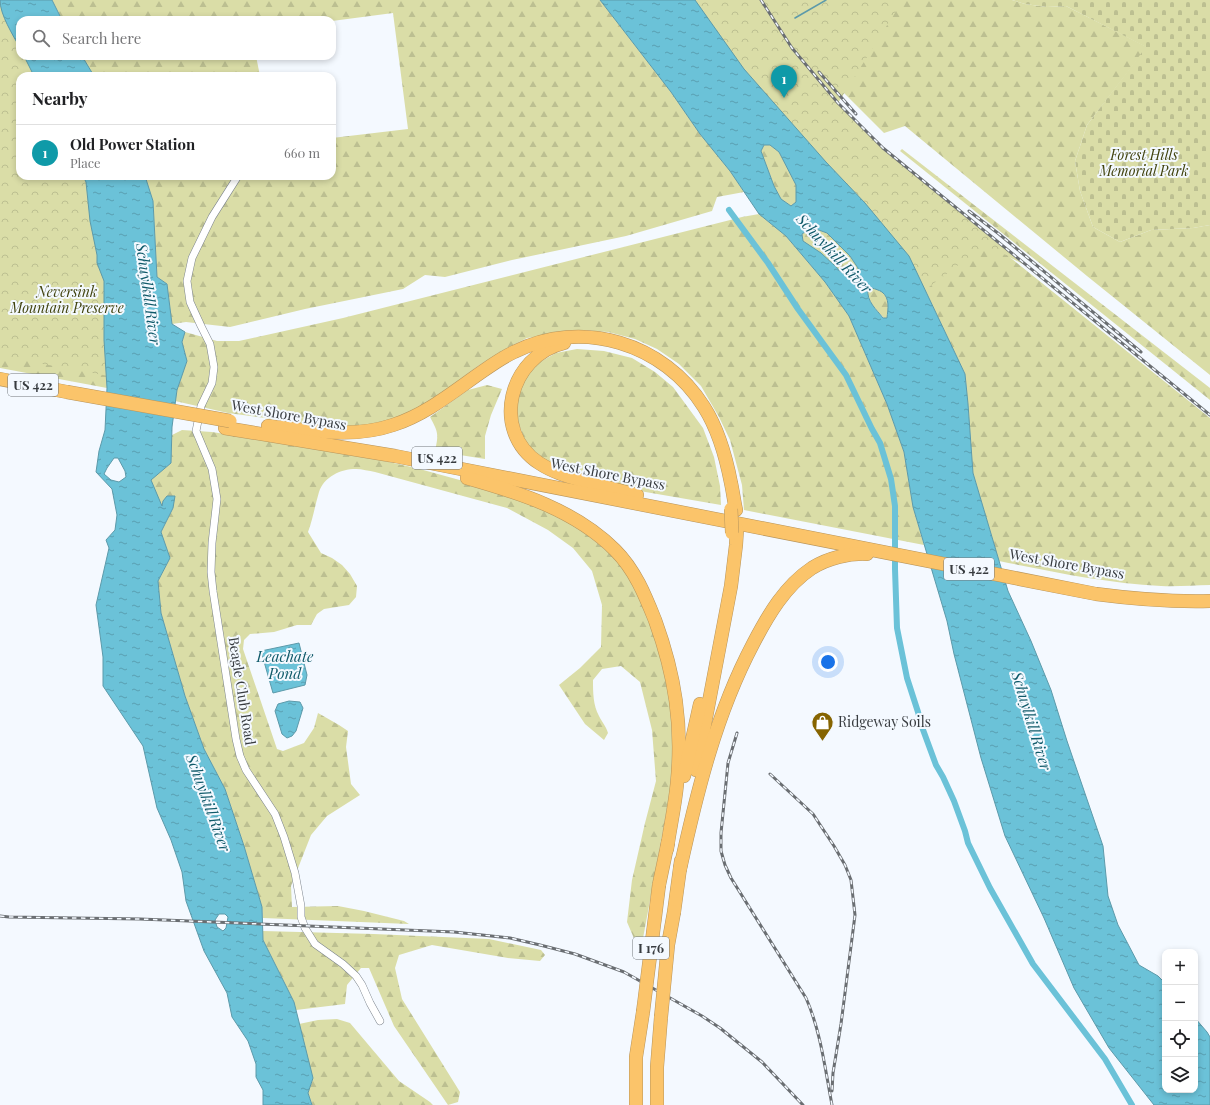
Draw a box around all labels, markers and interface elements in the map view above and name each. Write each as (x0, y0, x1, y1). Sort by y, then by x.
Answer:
search box (16, 16, 336, 60)
icon: search (30, 27, 52, 49)
text: Search here (62, 28, 141, 48)
pin: 1 (771, 65, 797, 98)
text: Nearby (32, 87, 87, 109)
text: Old Power Station (70, 134, 195, 154)
text: 1 (43, 144, 47, 161)
text: 660 m (284, 144, 320, 161)
park label: Forest Hills Memorial Park (1099, 145, 1188, 180)
text: Place (70, 154, 101, 171)
water label: Schuylkill River (792, 208, 877, 298)
water label: Schuylkill River (132, 241, 166, 346)
park label: Neversink Mountain Preserve (9, 282, 124, 317)
road number: US 422 (8, 374, 58, 396)
street label: West Shore Bypass (229, 395, 348, 434)
road number: US 422 (412, 447, 462, 469)
street label: West Shore Bypass (548, 453, 667, 494)
street label: West Shore Bypass (1007, 544, 1126, 583)
road number: US 422 (944, 558, 994, 580)
street label: Beagle Club Road (225, 635, 260, 747)
water label: Leachate Pond (256, 646, 314, 683)
your location (818, 652, 838, 672)
water label: Schuylkill River (1007, 668, 1057, 773)
shop icon: Ridgeway Soils (810, 709, 836, 742)
place label: Ridgeway Soils (838, 712, 931, 731)
water label: Schuylkill River (182, 750, 236, 855)
road number: I 176 (633, 937, 669, 959)
map controls (1162, 949, 1198, 1093)
button: + (1162, 949, 1198, 985)
button: − (1162, 985, 1198, 1021)
button: locate (1162, 1021, 1198, 1057)
button: layers (1162, 1057, 1198, 1093)

